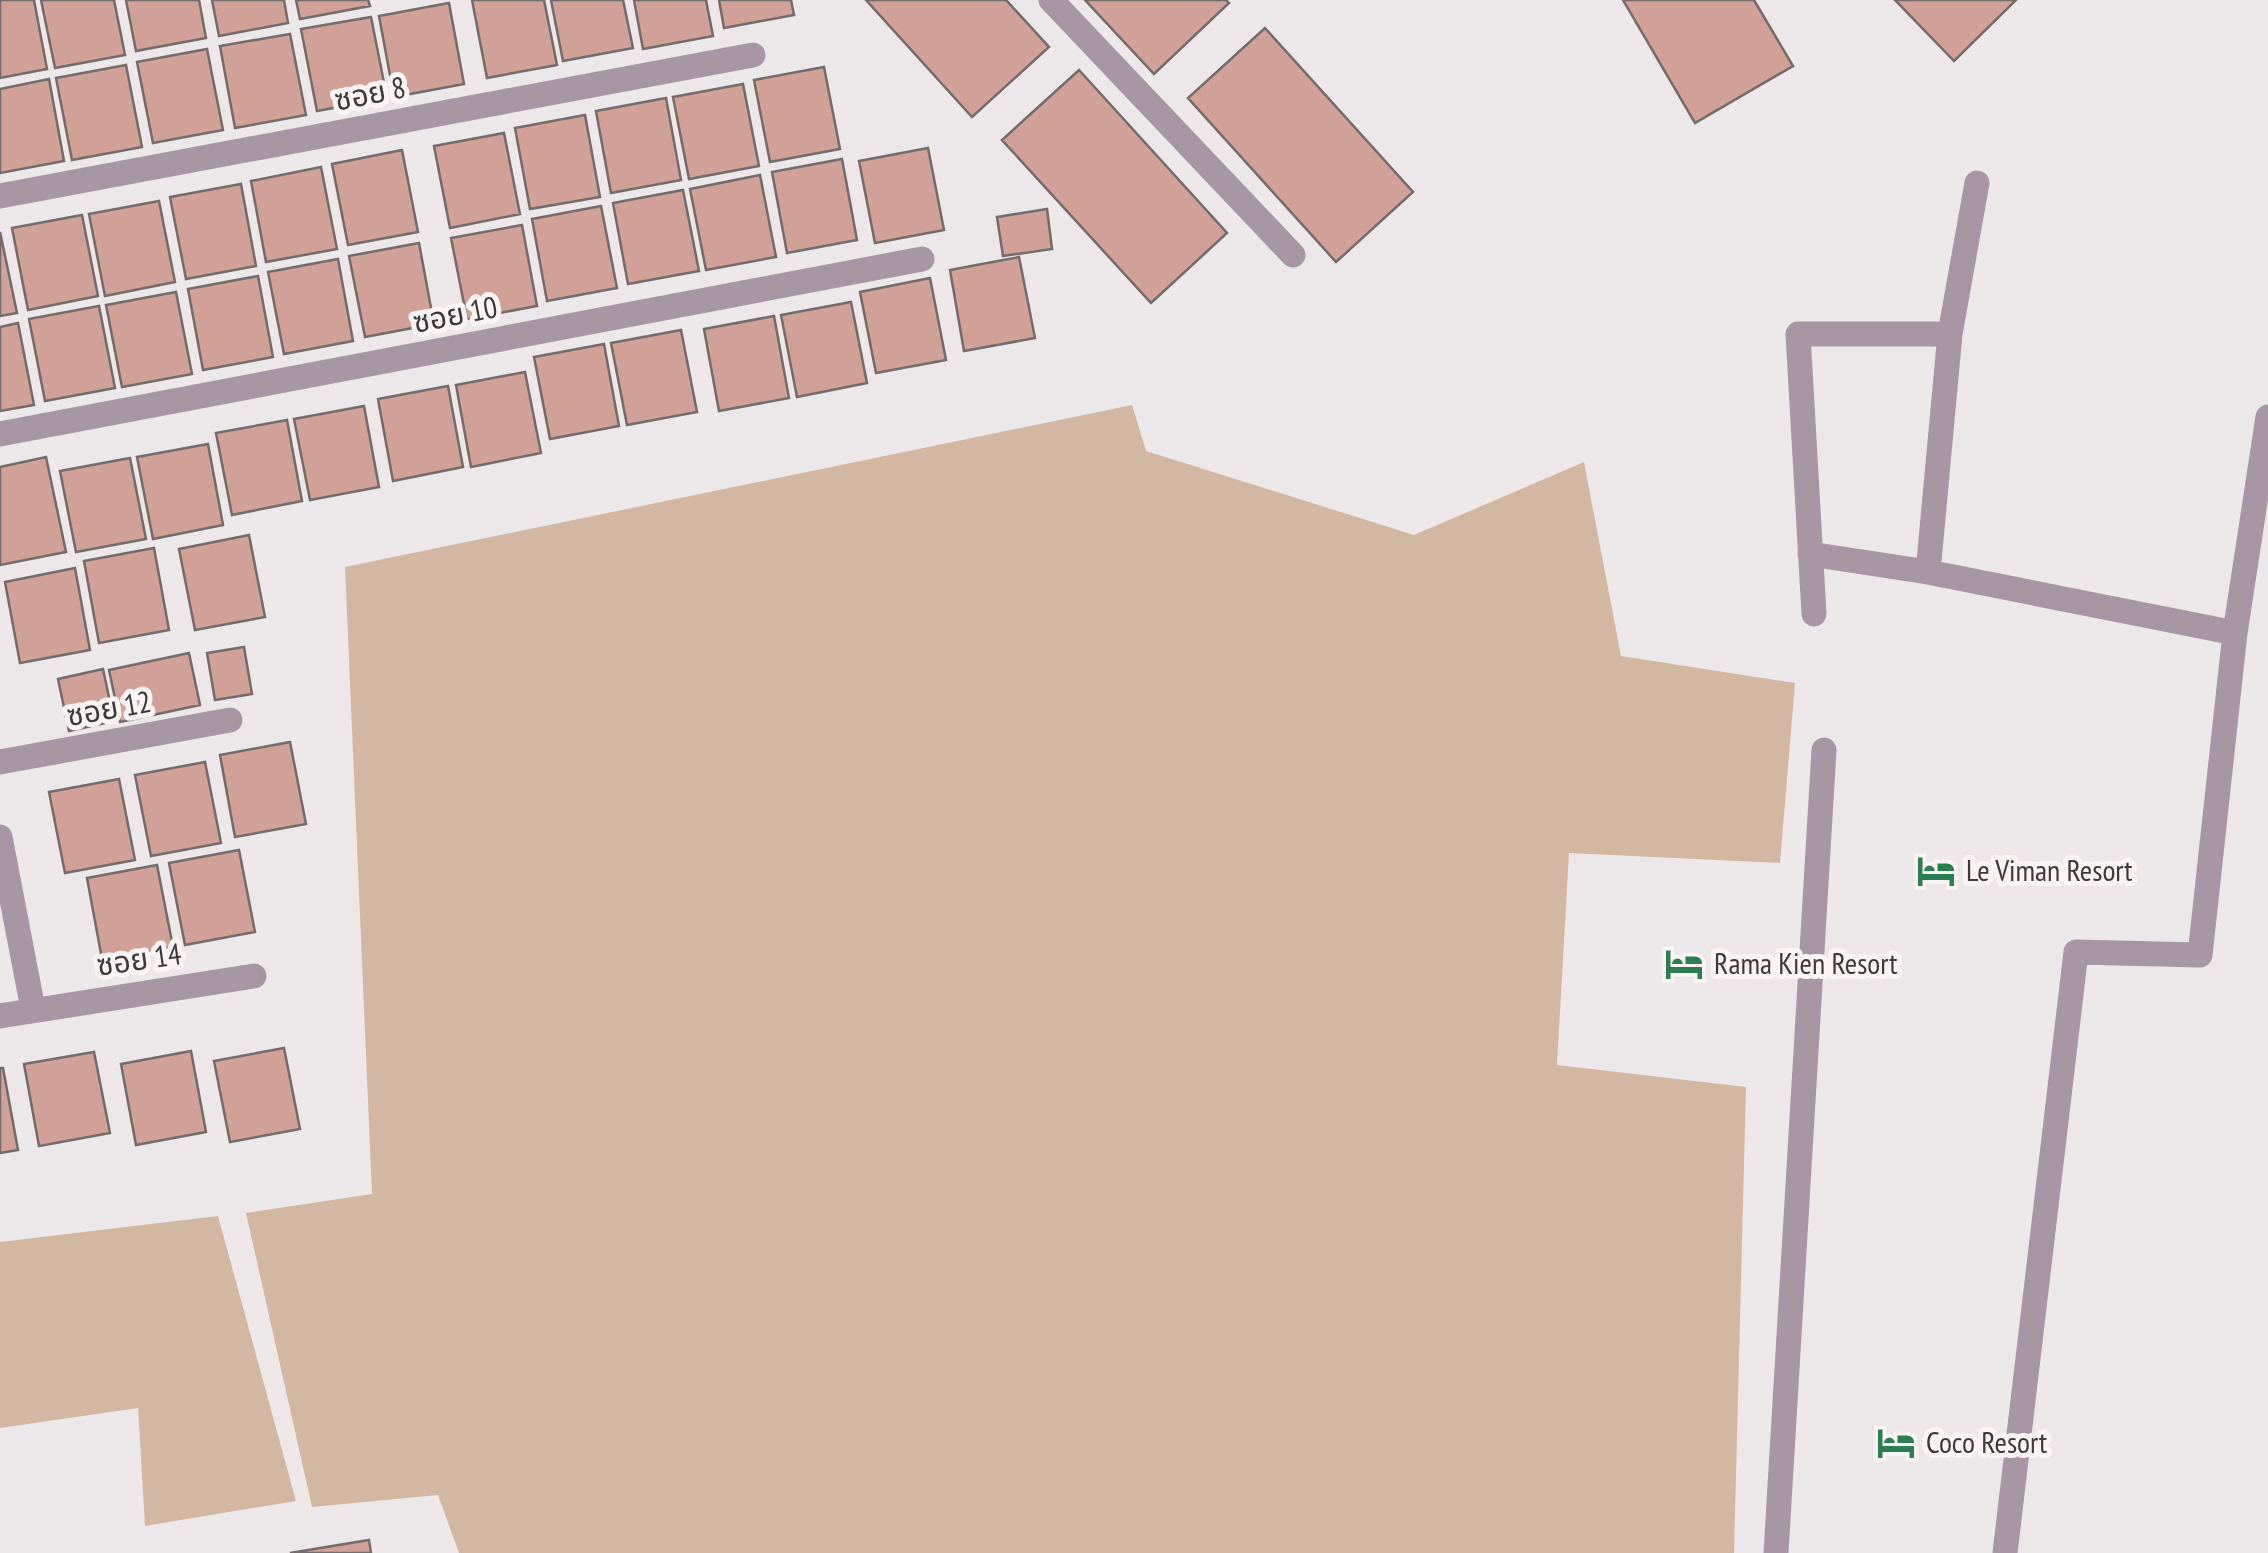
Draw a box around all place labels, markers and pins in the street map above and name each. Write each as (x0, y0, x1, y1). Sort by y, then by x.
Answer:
hotel icon: Le Viman Resort (1915, 850, 1957, 892)
place label: Le Viman Resort (1966, 850, 2133, 889)
hotel icon: Rama Kien Resort (1663, 943, 1705, 985)
place label: Rama Kien Resort (1714, 943, 1898, 982)
hotel icon: Coco Resort (1875, 1422, 1917, 1464)
place label: Coco Resort (1926, 1422, 2048, 1461)

